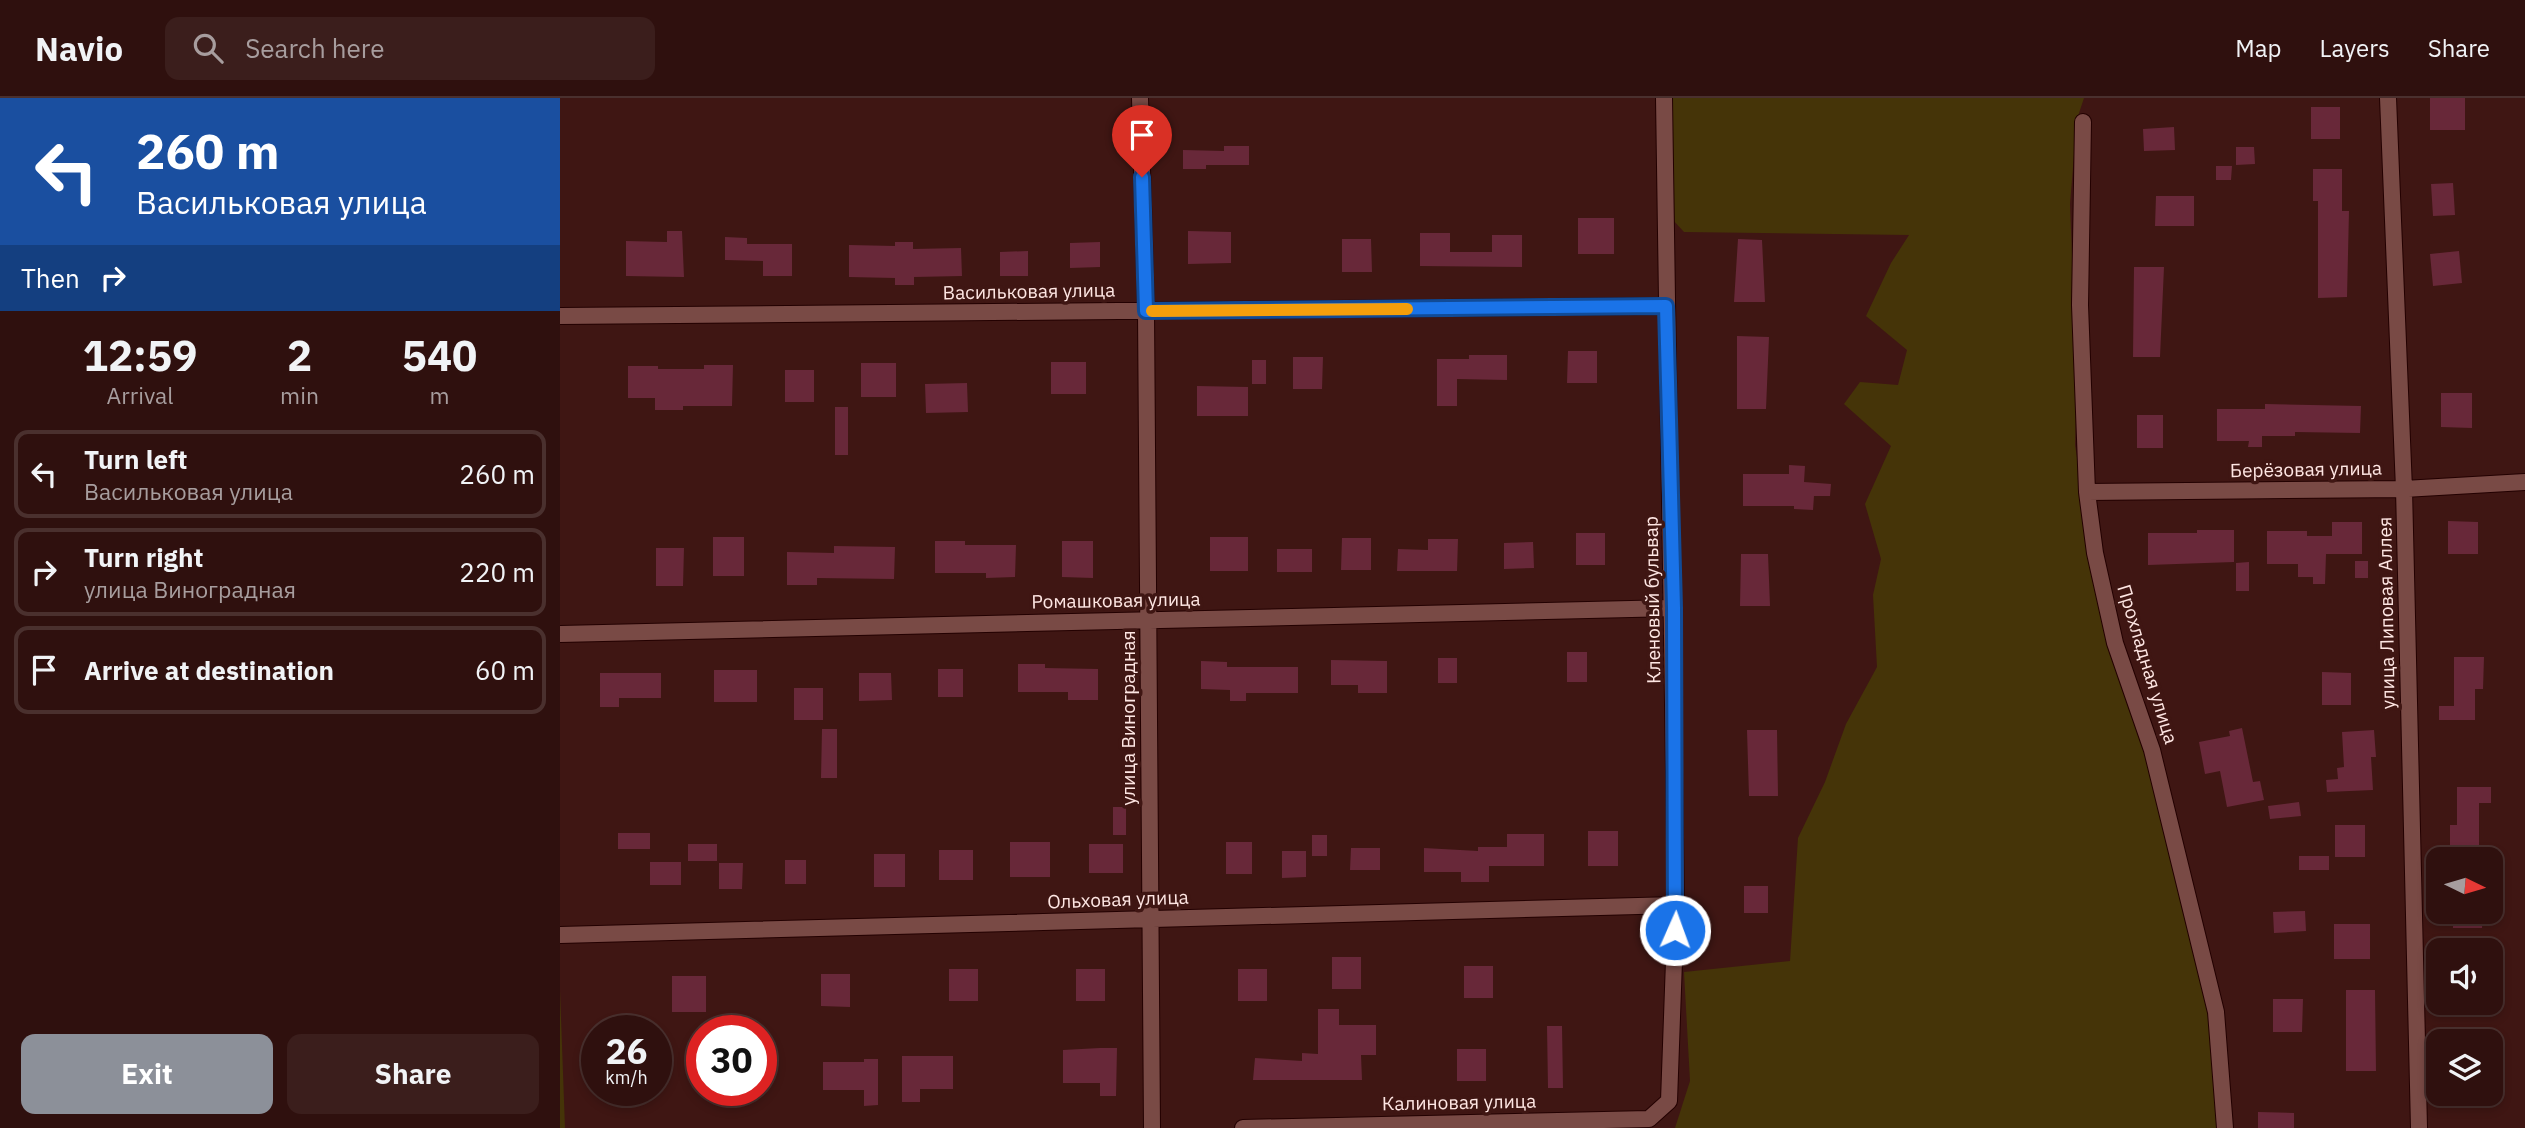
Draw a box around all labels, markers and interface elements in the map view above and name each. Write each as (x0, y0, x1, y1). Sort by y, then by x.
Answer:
search box (165, 17, 655, 80)
text: Navio (35, 27, 123, 70)
icon: search (189, 29, 227, 67)
text: Search here (245, 31, 385, 65)
text: Map (2235, 32, 2282, 64)
text: Layers (2320, 32, 2390, 64)
text: Share (2428, 32, 2490, 64)
pin (1112, 105, 1172, 177)
icon: arrive (1123, 116, 1161, 154)
text: 260 m (136, 119, 280, 182)
icon: left (21, 126, 112, 217)
text: Васильковая улица (136, 181, 427, 223)
icon: right (94, 259, 132, 297)
text: Then (21, 261, 80, 295)
street label: Васильковая улица (942, 277, 1116, 305)
text: 12:59 (83, 328, 197, 383)
text: 2 (287, 328, 312, 383)
text: 540 (402, 328, 477, 383)
text: Arrival (107, 380, 174, 410)
text: min (280, 380, 319, 410)
text: m (429, 380, 450, 410)
text: Turn left (84, 442, 187, 476)
icon: left (25, 455, 63, 493)
street label: Берёзовая улица (2230, 456, 2382, 482)
text: 260 m (459, 457, 535, 491)
text: Васильковая улица (84, 476, 293, 506)
street label: Кленовый бульвар (1639, 516, 1665, 684)
street label: улица Липовая Аллея (2372, 516, 2400, 710)
text: Turn right (84, 540, 203, 574)
icon: right (25, 553, 63, 591)
text: 220 m (459, 555, 535, 589)
text: улица Виноградная (84, 574, 296, 604)
street label: Прохладная улица (2112, 581, 2184, 747)
street label: Ромашковая улица (1031, 587, 1201, 613)
street label: улица Виноградная (1116, 630, 1140, 806)
icon: arrive (25, 651, 63, 689)
text: Arrive at destination (84, 653, 334, 687)
text: 60 m (475, 653, 535, 687)
north arrow (2426, 847, 2502, 924)
map controls (2426, 847, 2503, 1106)
street label: Ольховая улица (1047, 885, 1189, 913)
position arrow (1638, 893, 1712, 967)
button: sound (2426, 938, 2503, 1015)
speed limit sign: 30 (686, 1015, 777, 1106)
text: 26 (605, 1028, 648, 1074)
button: layers (2426, 1029, 2503, 1106)
button: Exit (21, 1034, 273, 1114)
button: Share (287, 1034, 539, 1114)
text: km/h (605, 1066, 648, 1089)
street label: Калиновая улица (1382, 1089, 1536, 1115)

